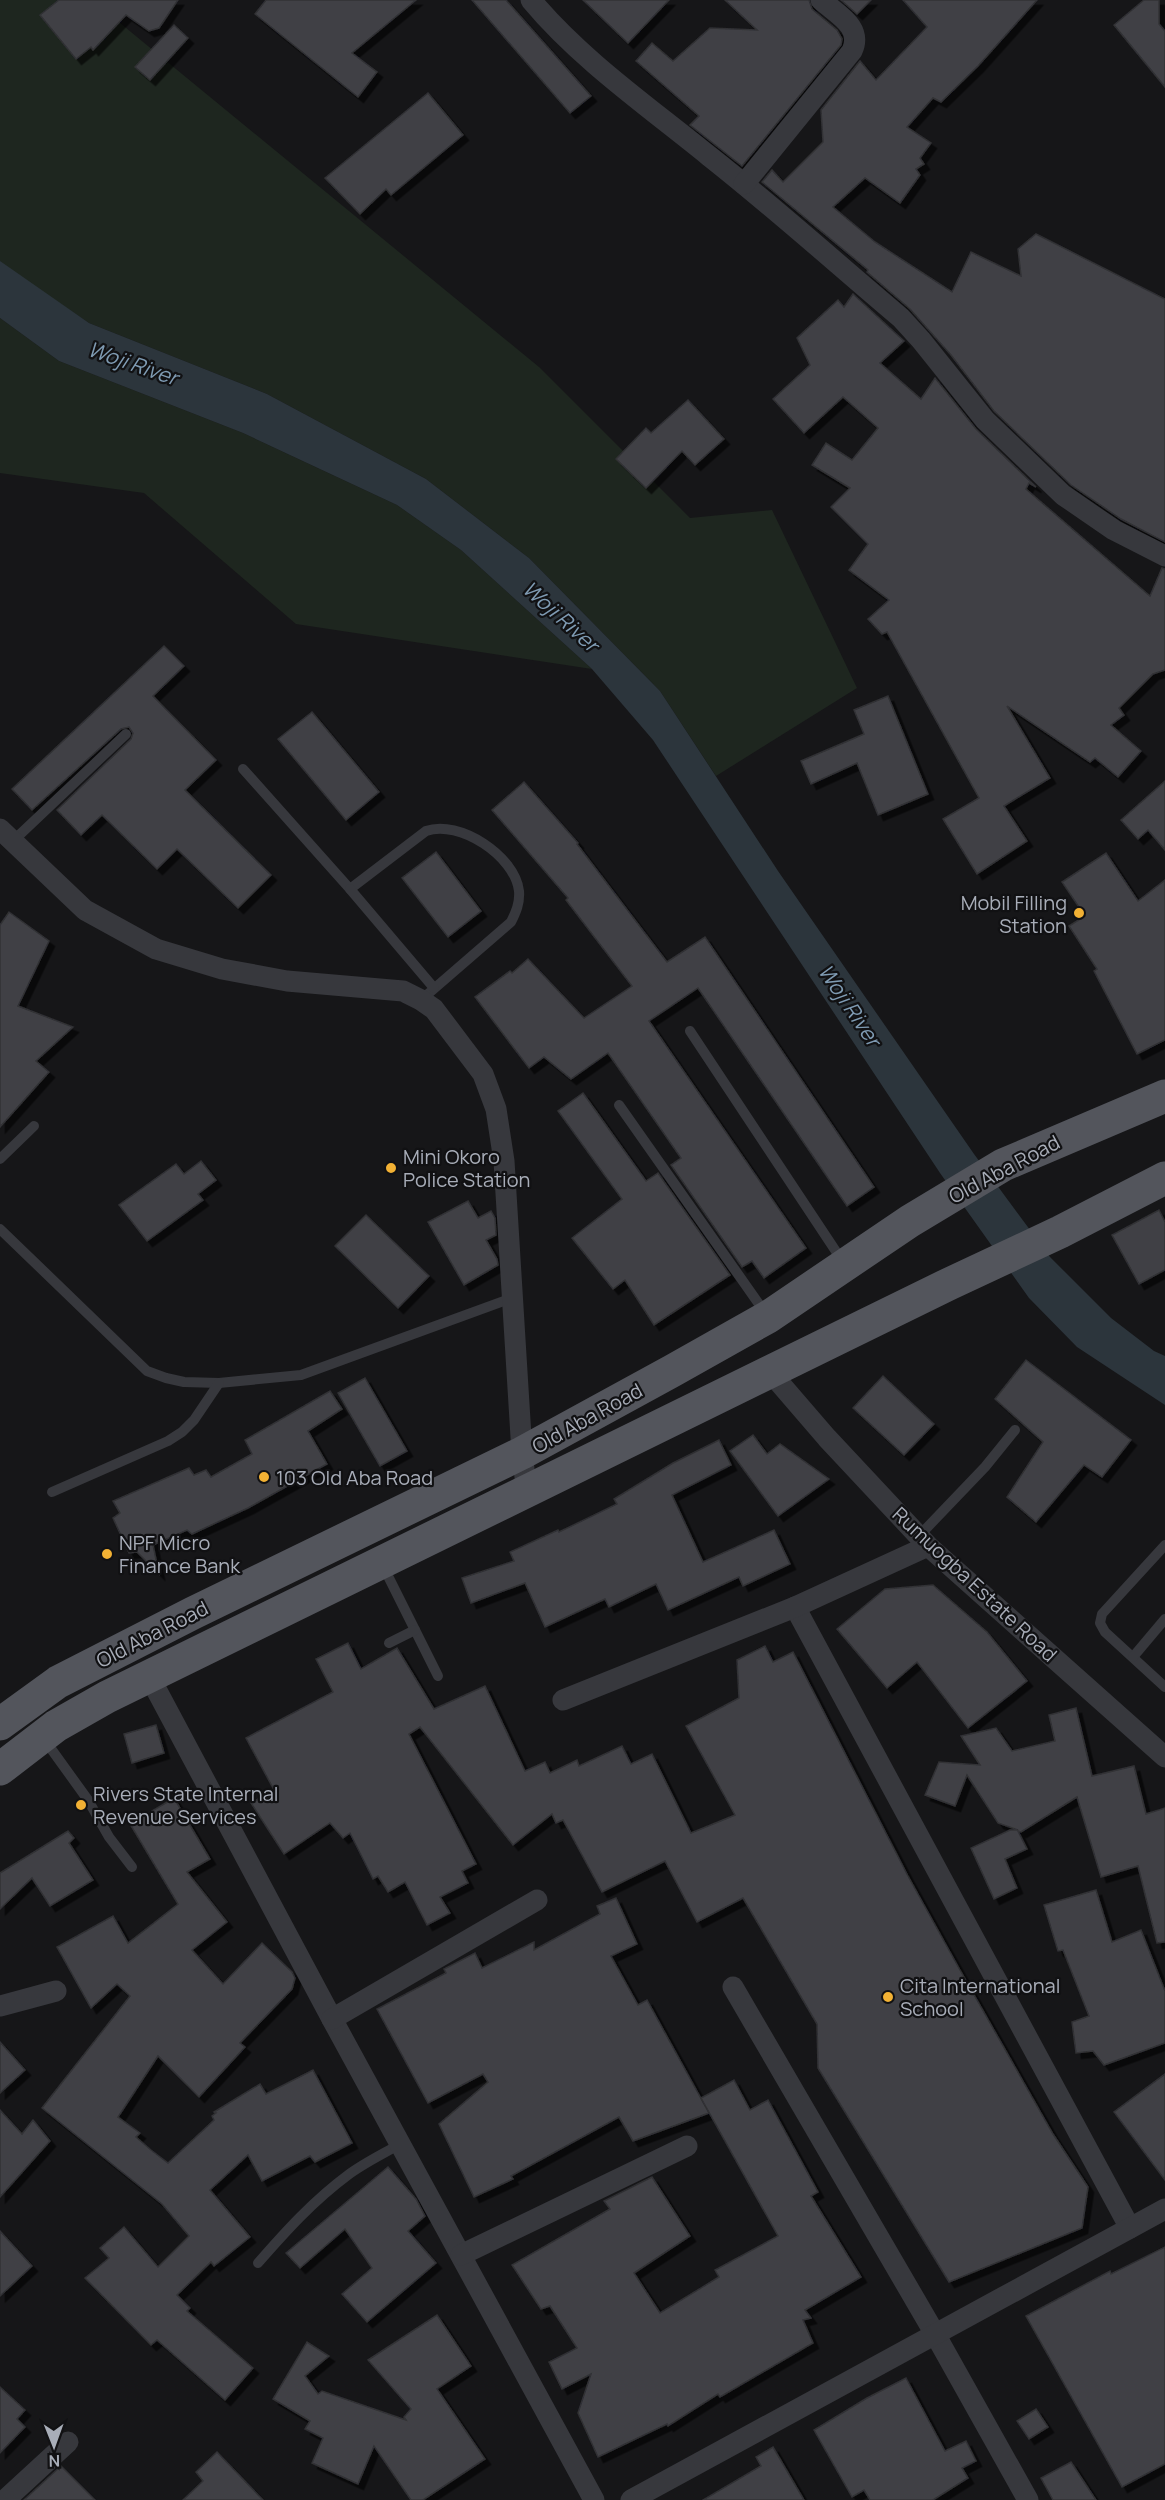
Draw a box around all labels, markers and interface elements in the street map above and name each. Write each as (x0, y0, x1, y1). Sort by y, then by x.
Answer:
water label: Woji River (84, 335, 184, 392)
water label: Woji River (517, 574, 607, 659)
place label: Mobil Filling Station (961, 889, 1067, 939)
marker: Mobil Filling Station (1072, 906, 1086, 920)
water label: Woji River (812, 958, 889, 1054)
street label: Old Aba Road (944, 1128, 1064, 1210)
place label: Mini Okoro Police Station (403, 1143, 530, 1193)
marker: Mini Okoro Police Station (384, 1161, 398, 1175)
street label: Old Aba Road (527, 1377, 647, 1459)
place label: 103 Old Aba Road (276, 1464, 433, 1491)
marker: 103 Old Aba Road (257, 1470, 271, 1484)
street label: Rumuogba Estate Road (887, 1501, 1063, 1667)
place label: NPF Micro Finance Bank (119, 1529, 241, 1579)
marker: NPF Micro Finance Bank (100, 1547, 114, 1561)
street label: Old Aba Road (92, 1594, 212, 1674)
place label: Rivers State Internal Revenue Services (93, 1780, 279, 1830)
marker: Rivers State Internal Revenue Services (74, 1798, 88, 1812)
place label: Cita International School (900, 1972, 1060, 2022)
marker: Cita International School (881, 1990, 895, 2004)
north arrow (24, 2416, 84, 2476)
text: N (48, 2450, 60, 2472)

